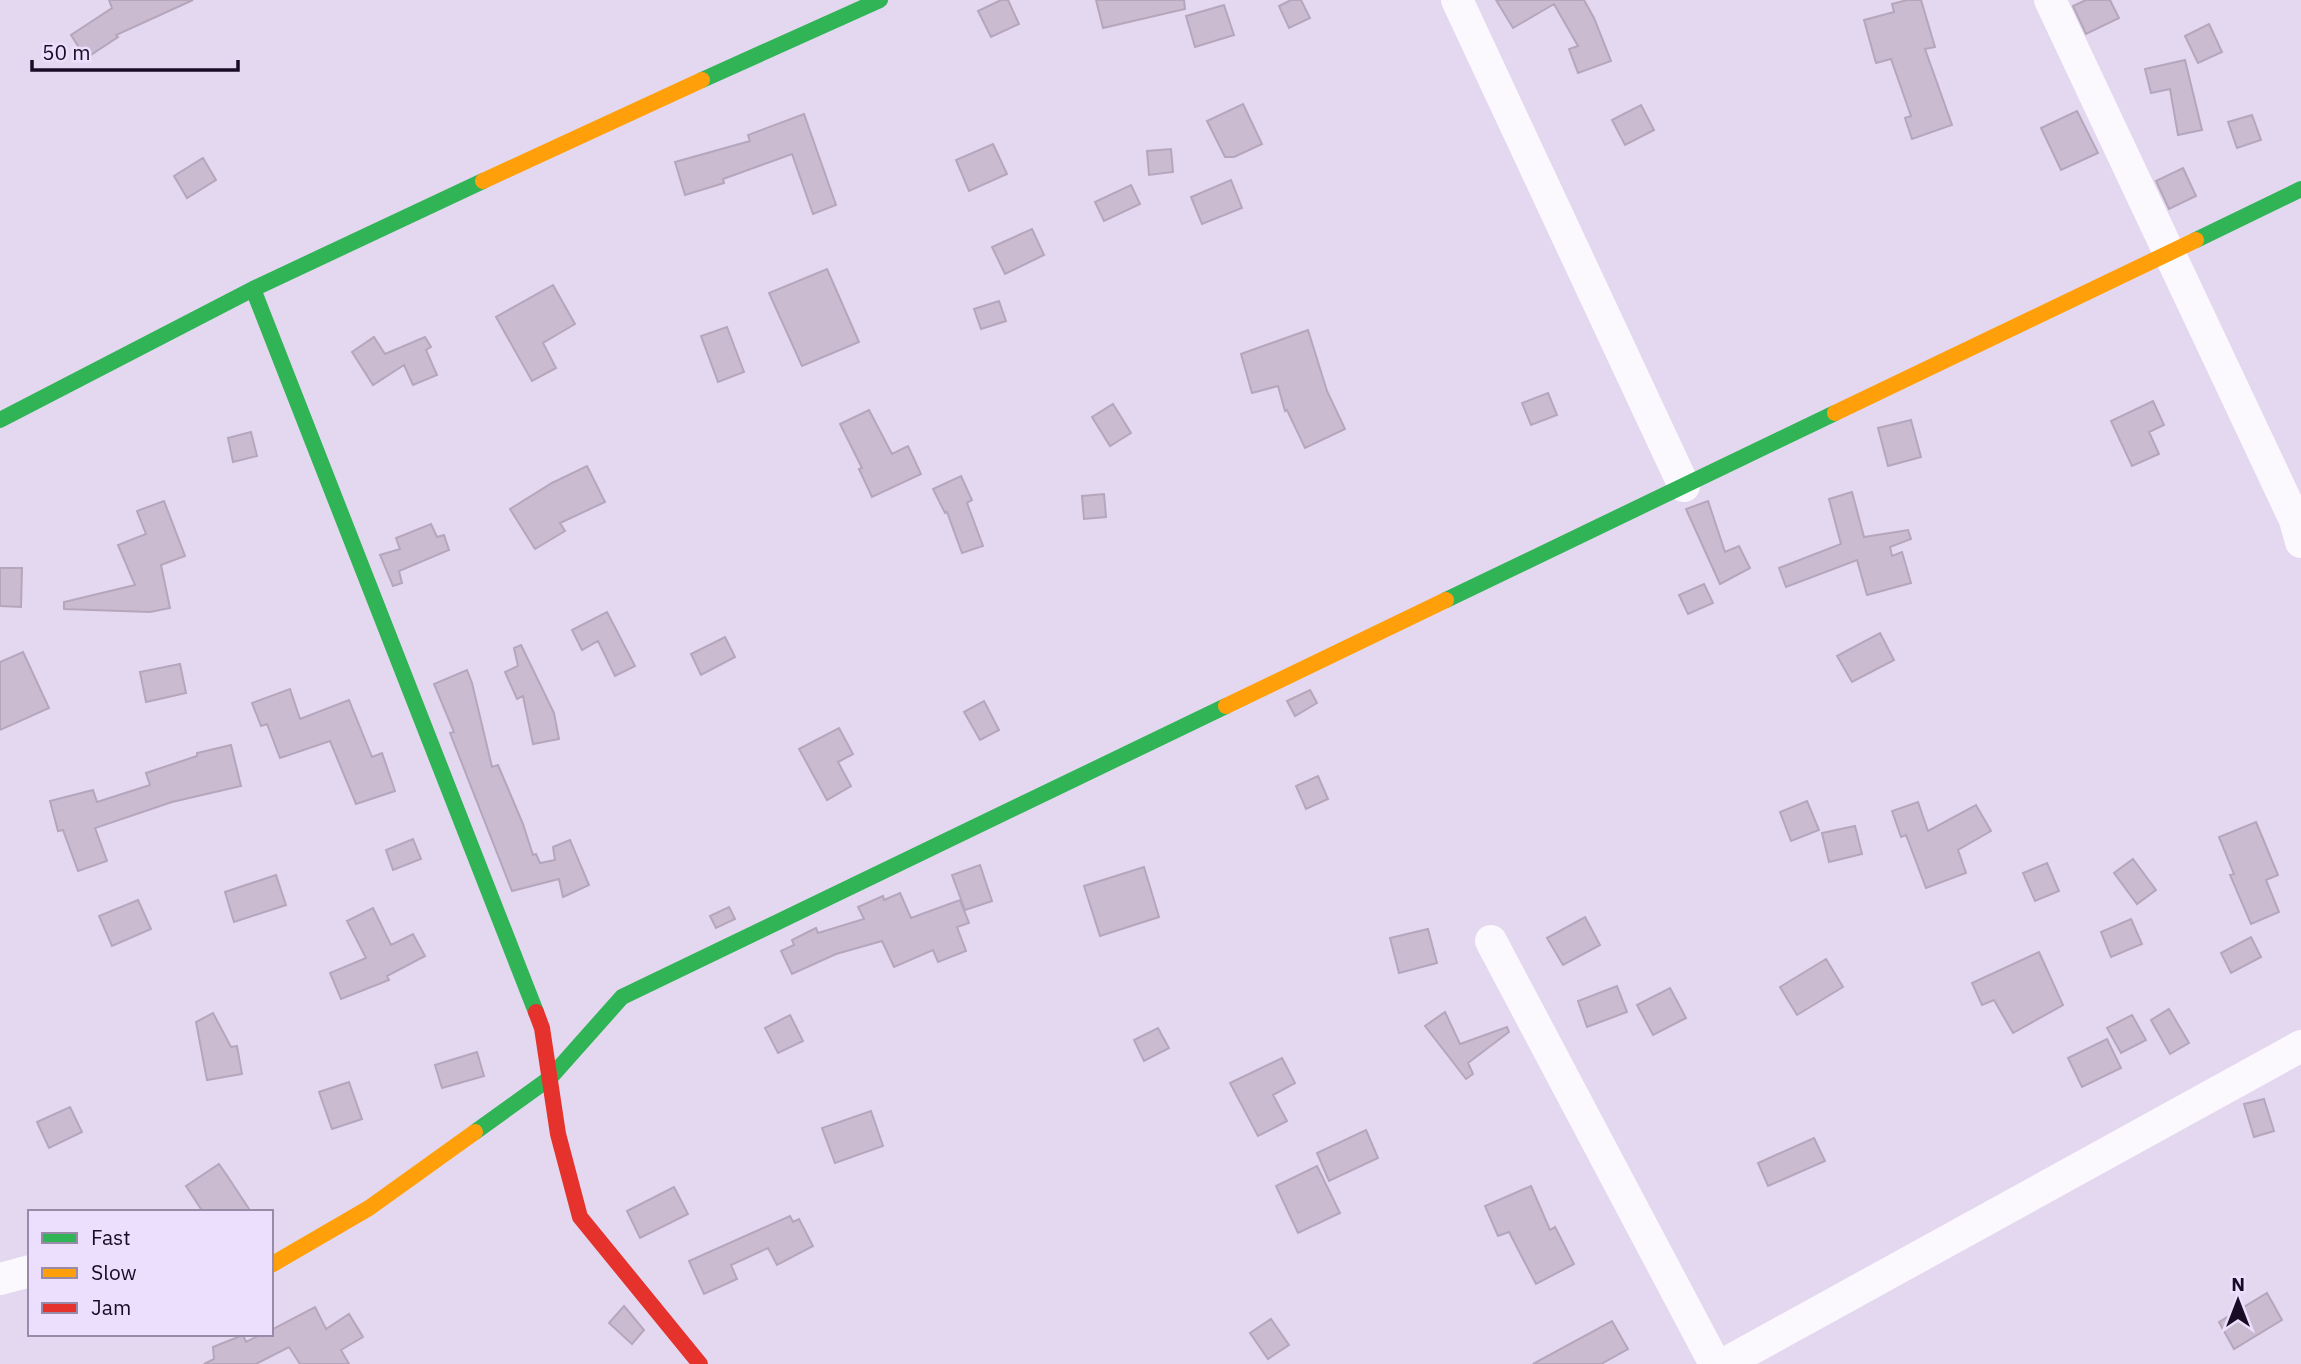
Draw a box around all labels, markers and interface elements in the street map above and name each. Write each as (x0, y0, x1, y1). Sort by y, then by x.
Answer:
scale bar (32, 28, 238, 72)
text: 50 m (42, 38, 91, 66)
legend (28, 1210, 273, 1336)
text: Fast (91, 1223, 131, 1251)
text: Slow (91, 1258, 137, 1286)
north arrow (2203, 1266, 2273, 1336)
text: N (2231, 1272, 2245, 1296)
text: Jam (91, 1293, 131, 1321)

